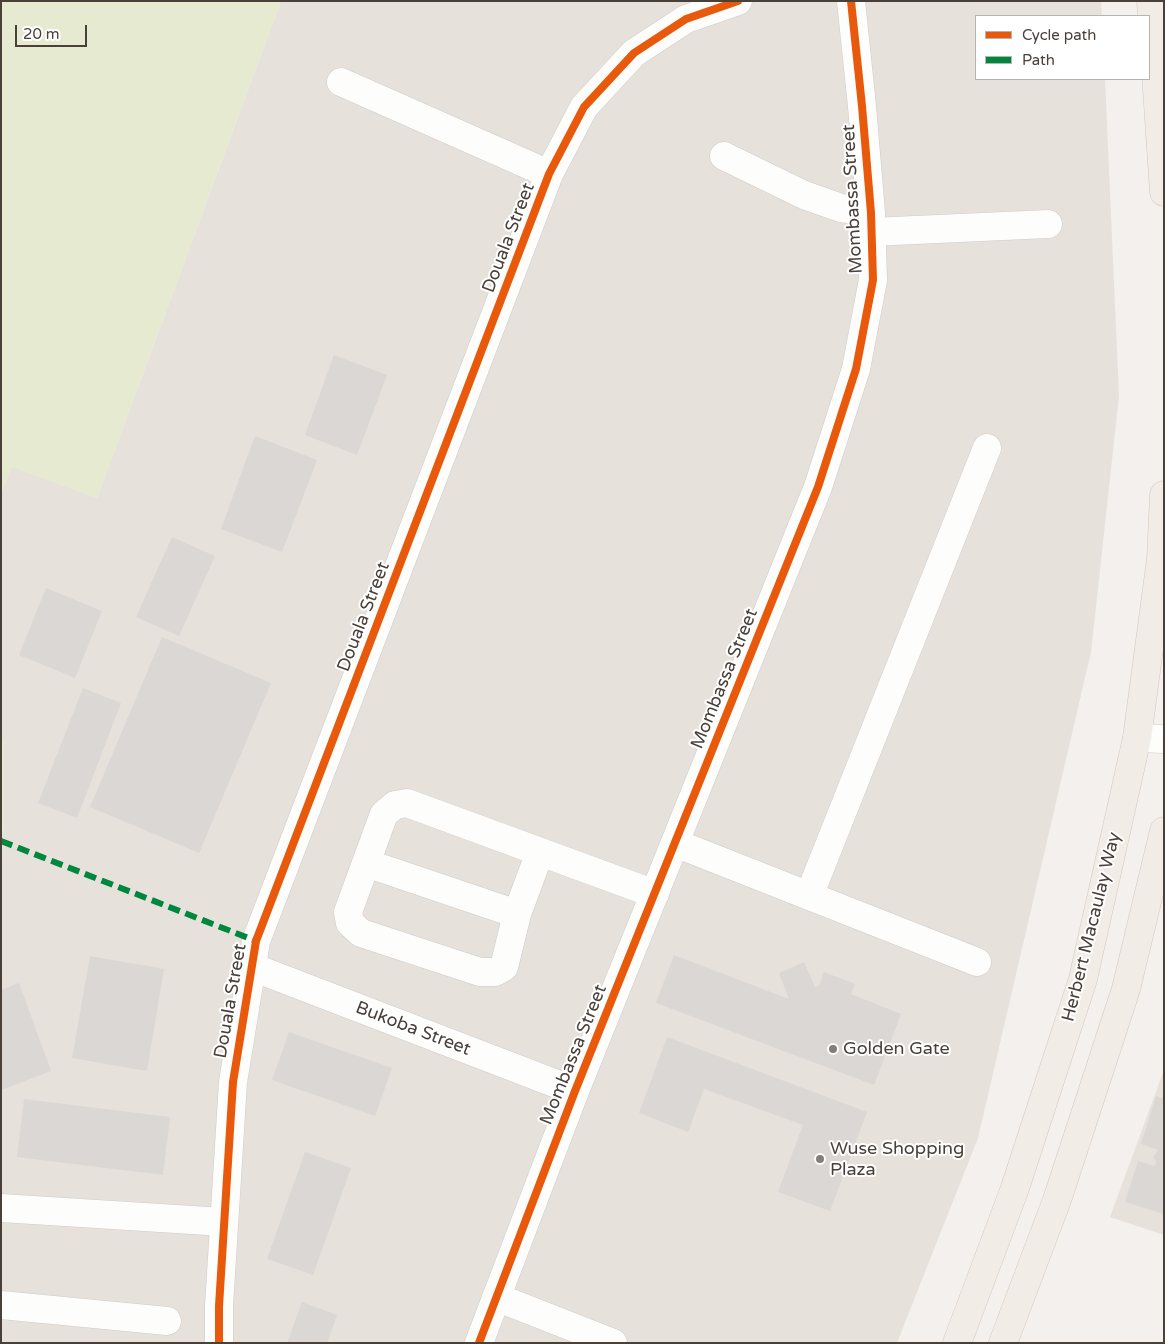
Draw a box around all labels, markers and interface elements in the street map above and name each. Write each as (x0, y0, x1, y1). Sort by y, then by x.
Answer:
scale bar (18, 15, 90, 47)
legend (975, 15, 1150, 80)
text: 20 m (23, 25, 60, 43)
text: Cycle path (1022, 26, 1096, 44)
text: Path (1022, 51, 1055, 69)
street label: Mombassa Street (838, 124, 868, 274)
street label: Douala Street (478, 180, 540, 296)
street label: Douala Street (333, 559, 395, 675)
street label: Mombassa Street (687, 606, 763, 752)
street label: Herbert Macaulay Way (1058, 830, 1126, 1024)
street label: Douala Street (210, 942, 252, 1060)
street label: Mombassa Street (536, 982, 612, 1128)
street label: Bukoba Street (352, 997, 474, 1061)
place label: Golden Gate (843, 1038, 950, 1060)
marker: Golden Gate (827, 1043, 839, 1055)
place label: Wuse Shopping Plaza (830, 1138, 964, 1180)
marker: Wuse Shopping Plaza (814, 1153, 826, 1165)

